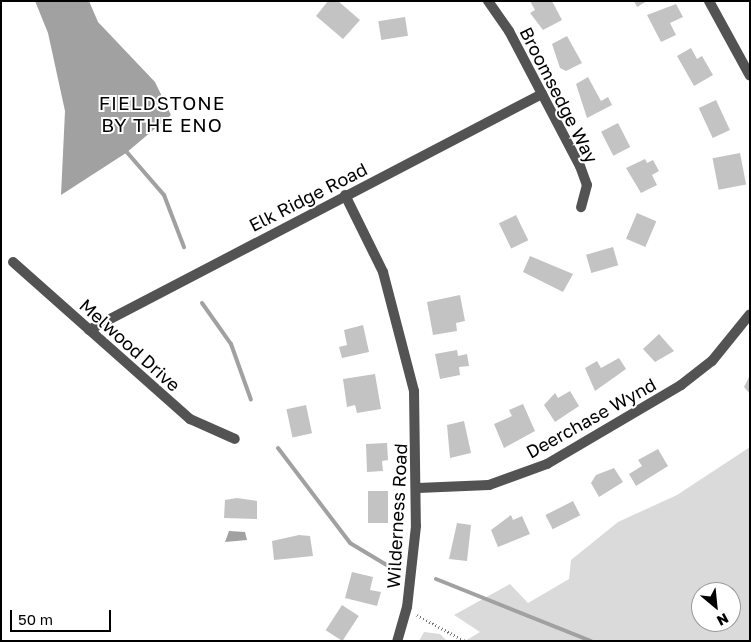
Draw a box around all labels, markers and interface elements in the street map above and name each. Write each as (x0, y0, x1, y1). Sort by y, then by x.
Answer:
street label: Broomsedge Way (515, 23, 603, 167)
district label: FIELDSTONE BY THE ENO (98, 92, 226, 136)
street label: Elk Ridge Road (245, 158, 371, 236)
street label: Melwood Drive (75, 294, 185, 396)
street label: Deerchase Wynd (522, 373, 660, 463)
street label: Wilderness Road (382, 443, 412, 589)
north arrow (691, 582, 741, 632)
scale bar (12, 600, 114, 632)
text: 50 m (18, 610, 53, 628)
text: N (714, 610, 732, 630)

